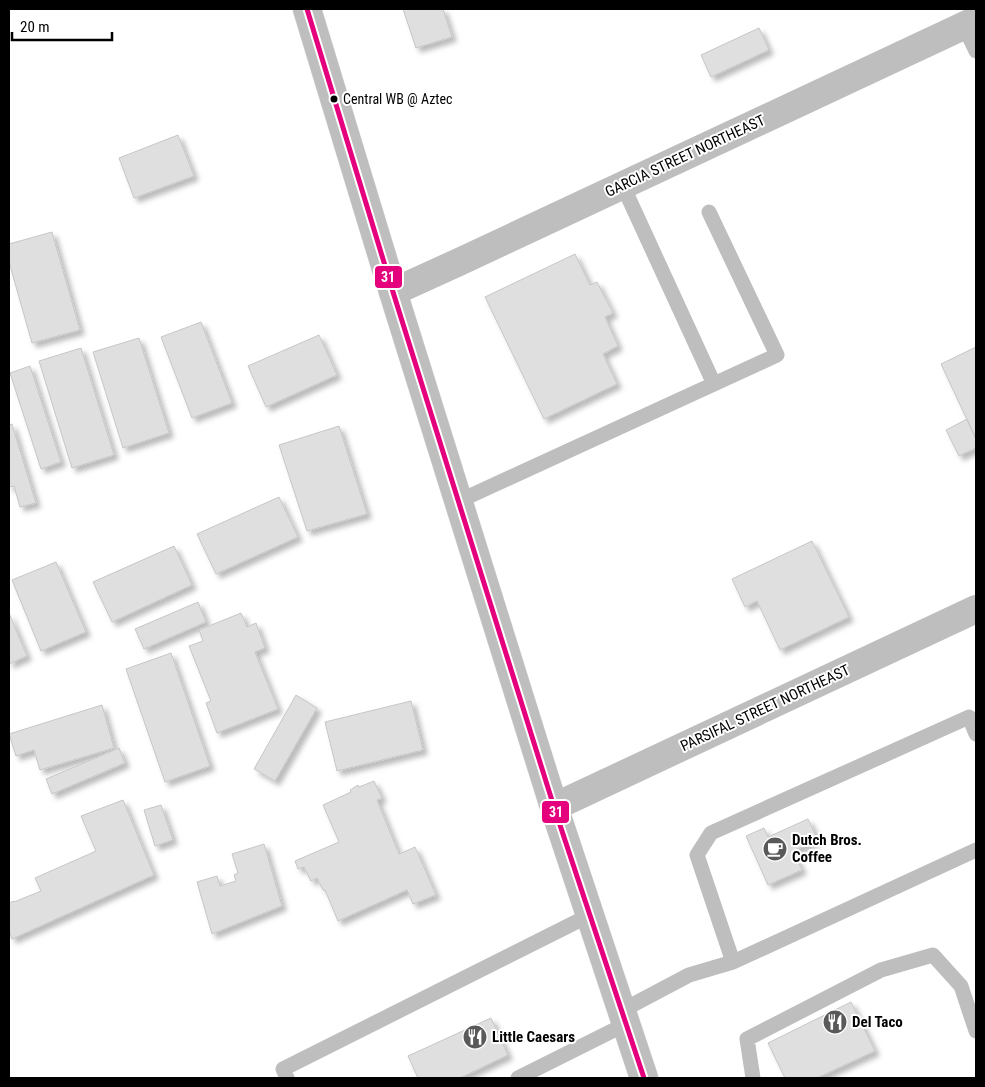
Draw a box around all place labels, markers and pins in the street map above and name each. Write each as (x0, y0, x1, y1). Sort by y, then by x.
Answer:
place label: Central WB @ Aztec (343, 91, 453, 107)
marker: Central WB @ Aztec (329, 94, 339, 104)
place label: Dutch Bros. Coffee (792, 831, 862, 866)
cafe icon: Dutch Bros. Coffee (762, 836, 788, 862)
restaurant icon: Del Taco (822, 1009, 848, 1035)
place label: Del Taco (852, 1013, 903, 1031)
restaurant icon: Little Caesars (462, 1024, 488, 1050)
place label: Little Caesars (492, 1028, 575, 1046)

